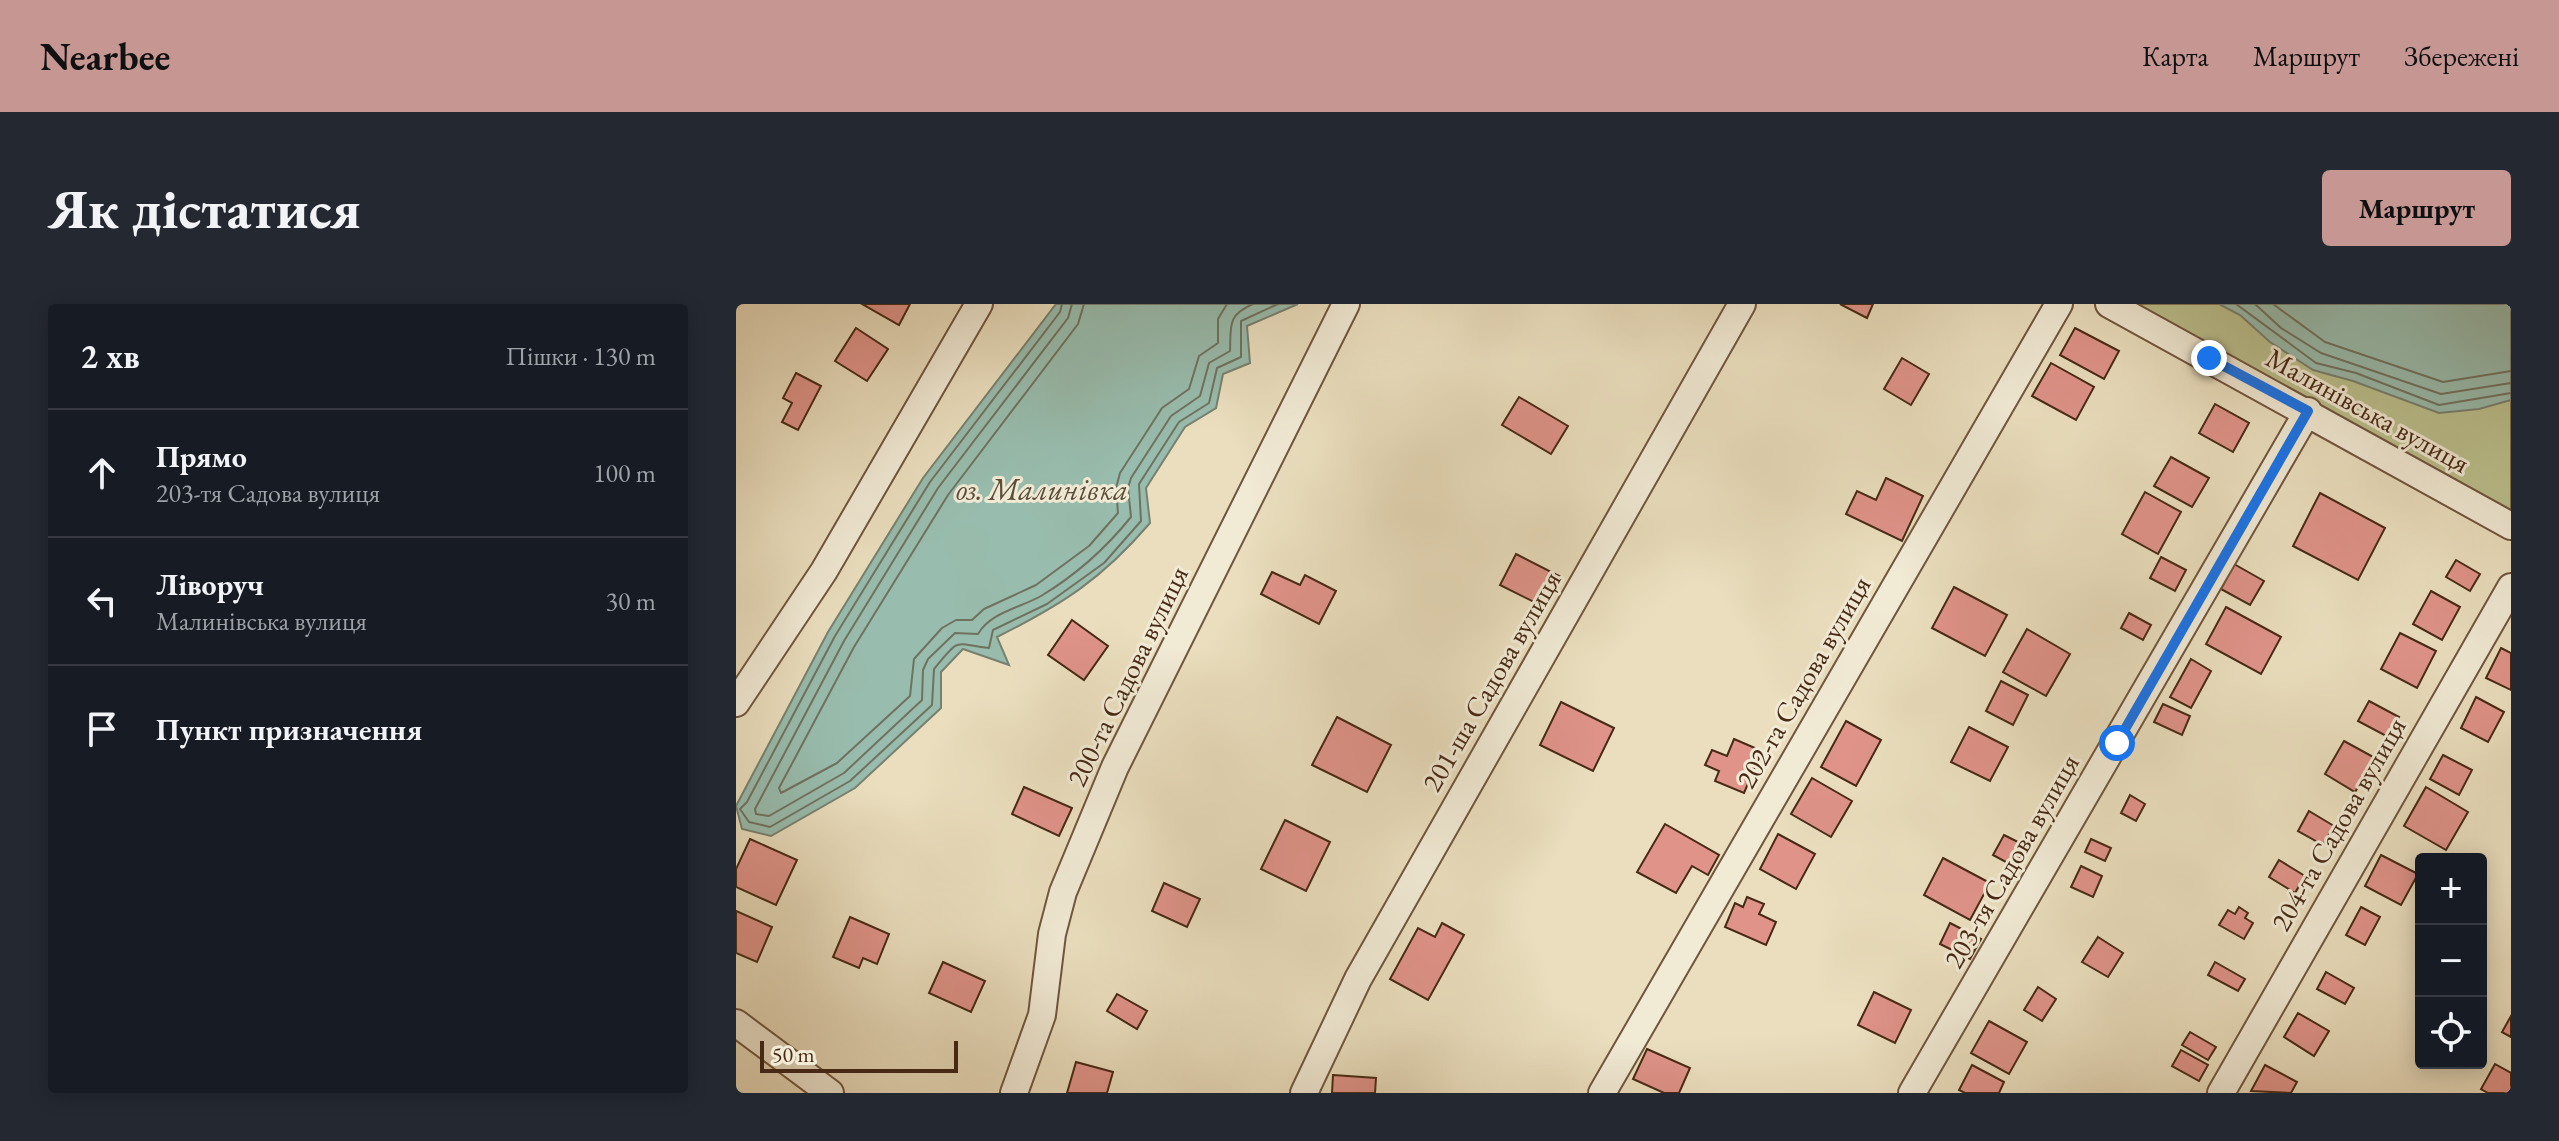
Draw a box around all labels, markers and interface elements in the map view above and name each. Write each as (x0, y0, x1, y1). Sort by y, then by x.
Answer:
text: Nearbee (40, 32, 170, 81)
text: Карта (2142, 38, 2209, 74)
text: Маршрут (2253, 38, 2360, 74)
text: Збережені (2404, 38, 2519, 74)
button: Маршрут (2322, 170, 2511, 246)
text: Як дістатися (48, 172, 361, 245)
text: 2 хв (80, 334, 140, 378)
text: Пішки · 130 m (505, 339, 656, 373)
street label: Малинівська вулиця (2260, 339, 2476, 481)
route end (2191, 340, 2227, 376)
text: Прямо (156, 437, 247, 476)
icon: ahead (80, 451, 124, 495)
text: 100 m (593, 456, 656, 490)
water label: оз. Малинівка (956, 470, 1128, 509)
text: 203-тя Садова вулиця (156, 476, 380, 510)
street label: 200-та Садова вулиця (1058, 560, 1196, 792)
street label: 201-ша Садова вулиця (1413, 564, 1569, 798)
text: Ліворуч (156, 565, 264, 604)
street label: 202-га Садова вулиця (1728, 569, 1878, 795)
icon: left (80, 579, 124, 623)
text: 30 m (606, 584, 656, 618)
text: Малинівська вулиця (156, 604, 367, 638)
icon: arrive (80, 707, 124, 751)
text: Пункт призначення (156, 710, 422, 749)
street label: 204-та Садова вулиця (2262, 711, 2414, 937)
route start (2099, 725, 2135, 761)
street label: 203-тя Садова вулиця (1935, 747, 2087, 975)
map controls (2415, 853, 2487, 1069)
button: + (2415, 853, 2487, 925)
button: − (2415, 925, 2487, 997)
button: locate (2415, 997, 2487, 1069)
scale bar (760, 1037, 958, 1073)
text: 50 m (772, 1040, 815, 1069)

